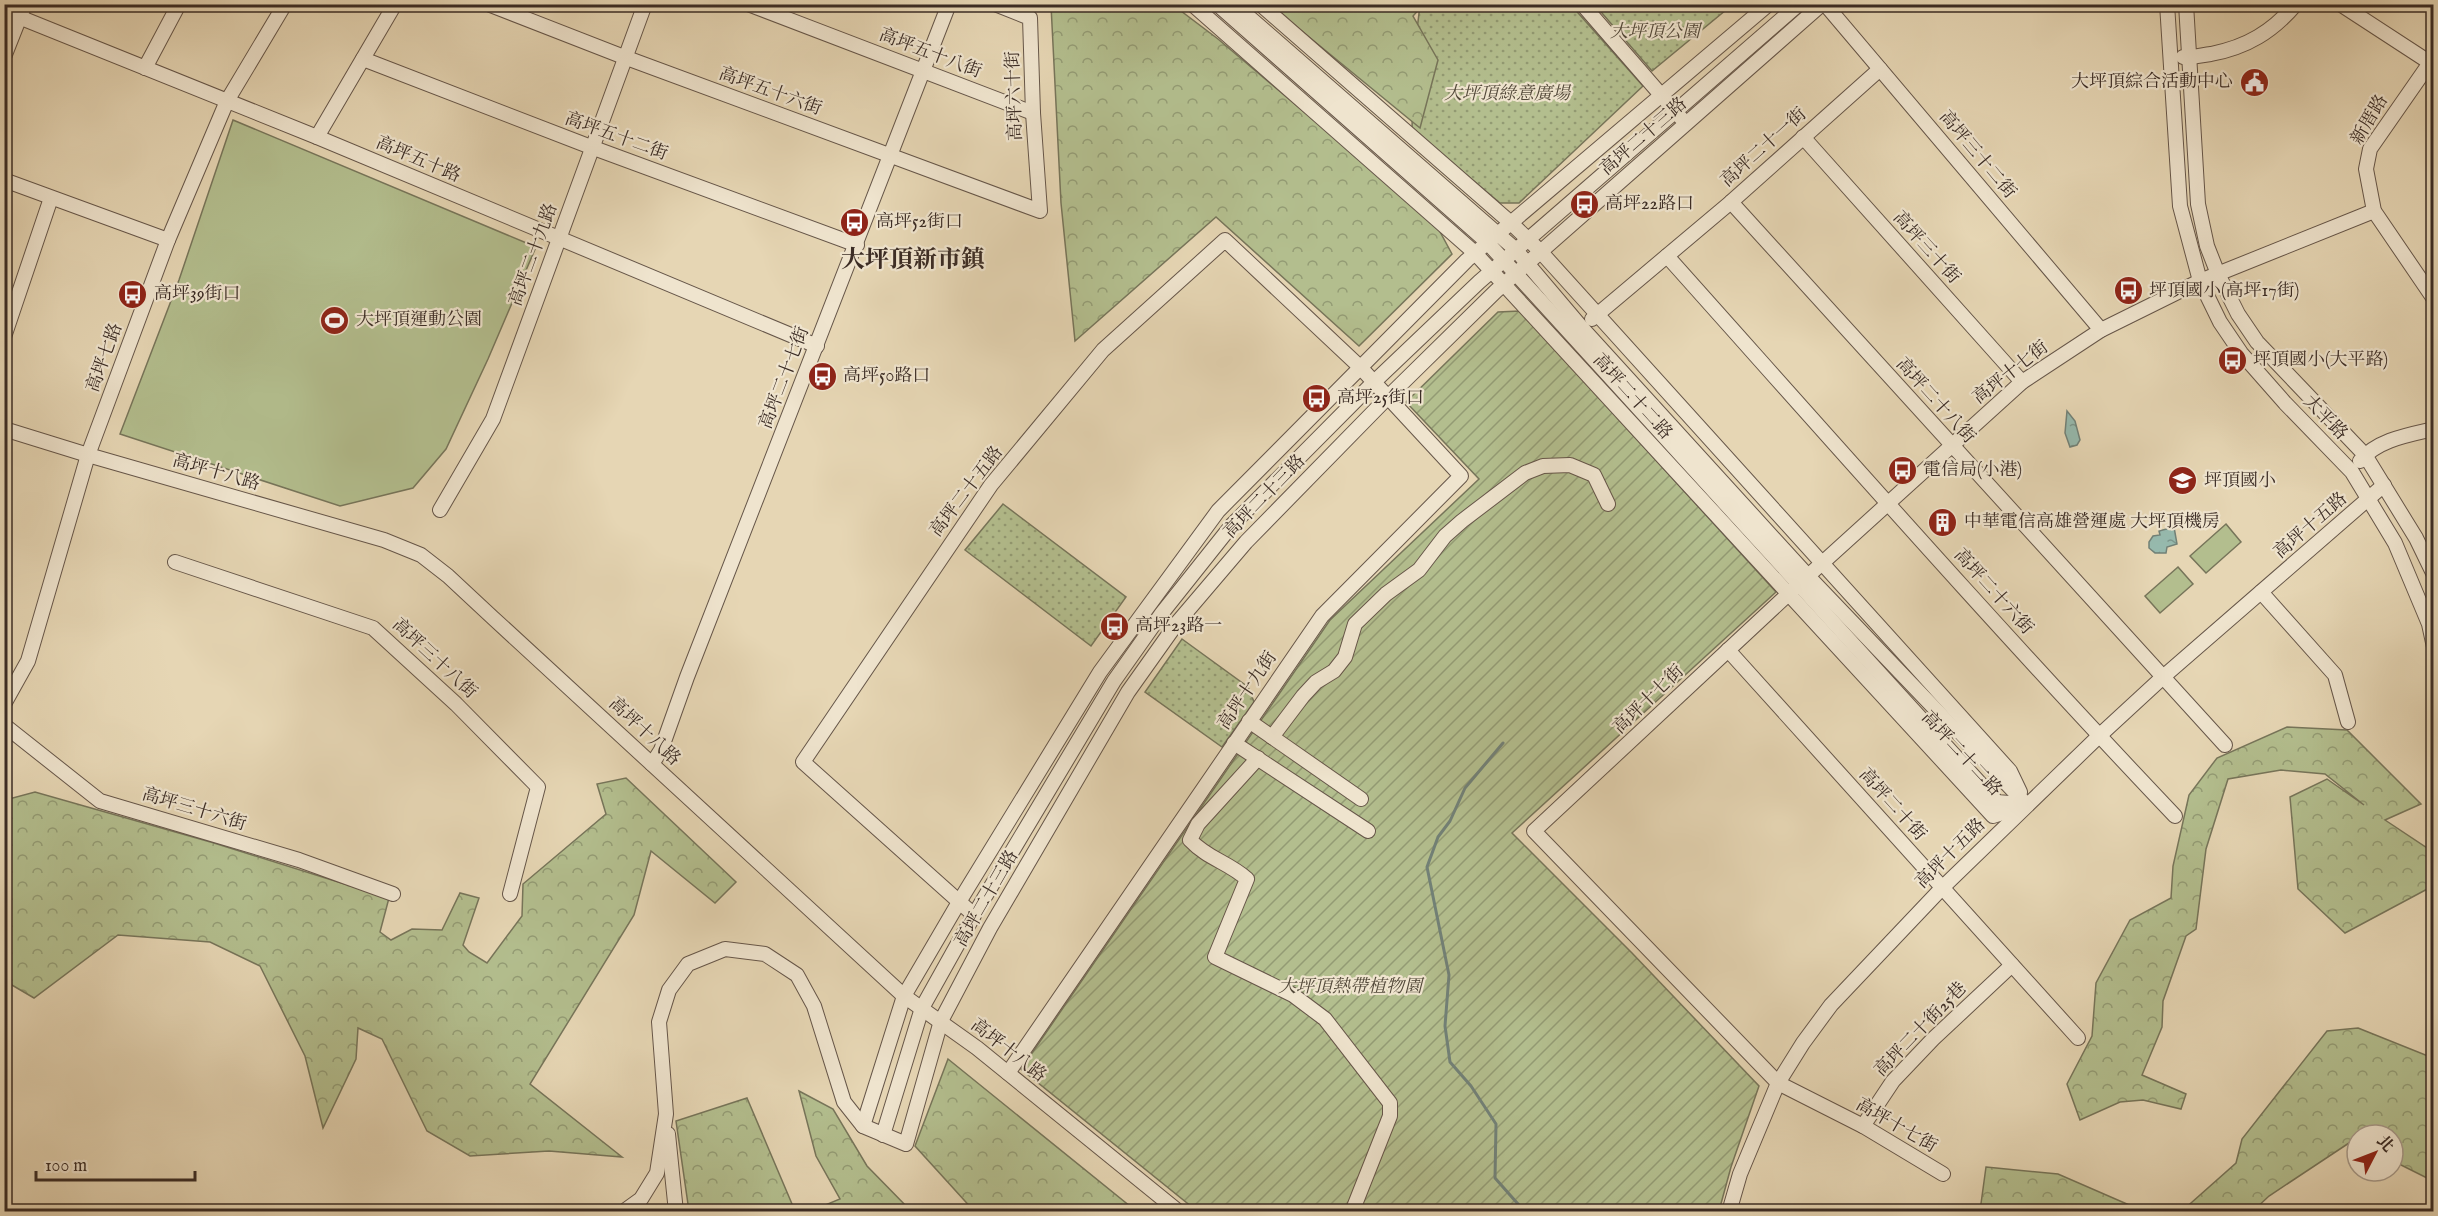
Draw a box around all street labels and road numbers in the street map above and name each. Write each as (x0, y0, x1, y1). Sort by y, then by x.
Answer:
street label: 高坪五十八街 (875, 24, 985, 84)
street label: 高坪六十街 (1002, 51, 1028, 141)
street label: 高坪五十六街 (715, 63, 825, 121)
street label: 新厝路 (2346, 91, 2394, 149)
street label: 高坪二十三路 (1596, 93, 1692, 181)
street label: 高坪二十一街 (1716, 103, 1812, 193)
street label: 高坪三十二街 (1933, 106, 2021, 204)
street label: 高坪五十二街 (561, 108, 671, 166)
street label: 高坪五十路 (372, 132, 464, 188)
street label: 高坪二十九路 (505, 200, 563, 310)
street label: 高坪三十街 (1887, 207, 1965, 289)
street label: 高坪七路 (82, 320, 128, 396)
street label: 高坪二十七街 (755, 323, 815, 433)
street label: 高坪十七街 (1968, 336, 2054, 410)
street label: 高坪二十二路 (1587, 349, 1677, 445)
street label: 高坪二十八街 (1890, 353, 1980, 449)
street label: 大平路 (2298, 391, 2352, 445)
street label: 高坪二十五路 (925, 442, 1009, 542)
street label: 高坪十八路 (170, 450, 262, 496)
street label: 高坪二十三路 (1219, 450, 1311, 544)
street label: 高坪十五路 (2269, 488, 2353, 564)
street label: 高坪二十六街 (1948, 544, 2038, 640)
street label: 高坪三十八街 (387, 614, 481, 704)
street label: 高坪十九街 (1213, 647, 1283, 735)
street label: 高坪十七街 (1609, 660, 1689, 740)
street label: 高坪十八路 (603, 693, 685, 771)
street label: 高坪二十二路 (1916, 707, 2006, 801)
street label: 高坪二十街 (1853, 764, 1931, 846)
street label: 高坪三十六街 (139, 783, 249, 837)
street label: 高坪十五路 (1911, 814, 1991, 894)
street label: 高坪二十三路 (950, 846, 1024, 952)
street label: 高坪二十街25巷 (1870, 978, 1972, 1082)
street label: 高坪十八路 (965, 1014, 1051, 1088)
street label: 高坪十七街 (1851, 1094, 1941, 1158)

